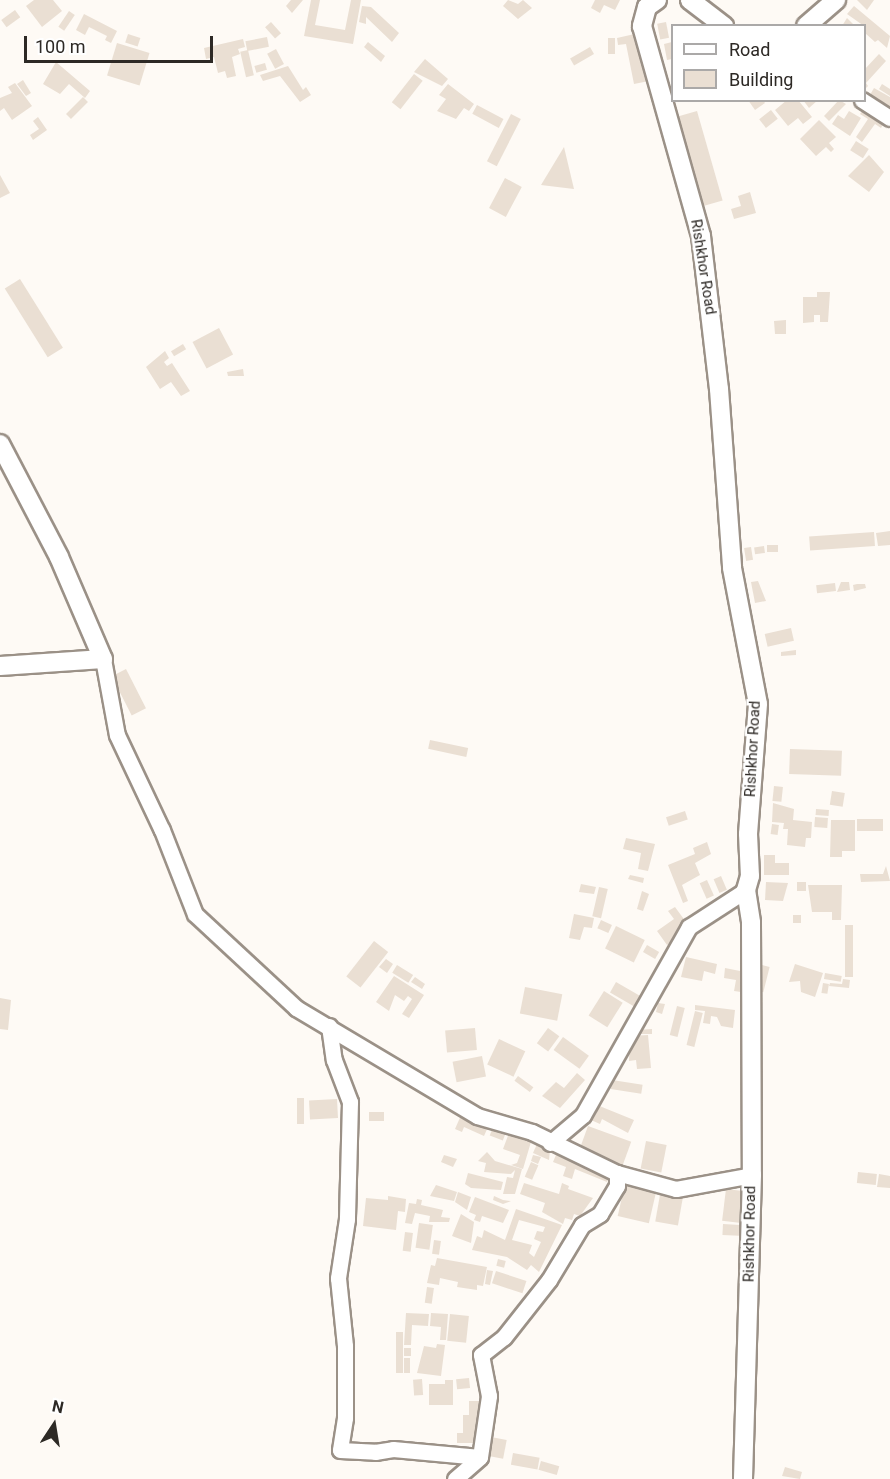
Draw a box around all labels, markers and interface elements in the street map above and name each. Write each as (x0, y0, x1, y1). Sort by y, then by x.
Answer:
scale bar (27, 24, 216, 62)
legend (671, 24, 866, 102)
text: 100 m (35, 36, 86, 57)
text: Road (729, 39, 770, 60)
text: Building (729, 69, 793, 90)
street label: Rishkhor Road (687, 218, 719, 316)
street label: Rishkhor Road (741, 700, 765, 798)
street label: Rishkhor Road (740, 1186, 760, 1282)
north arrow (24, 1395, 84, 1455)
text: N (50, 1396, 65, 1417)

